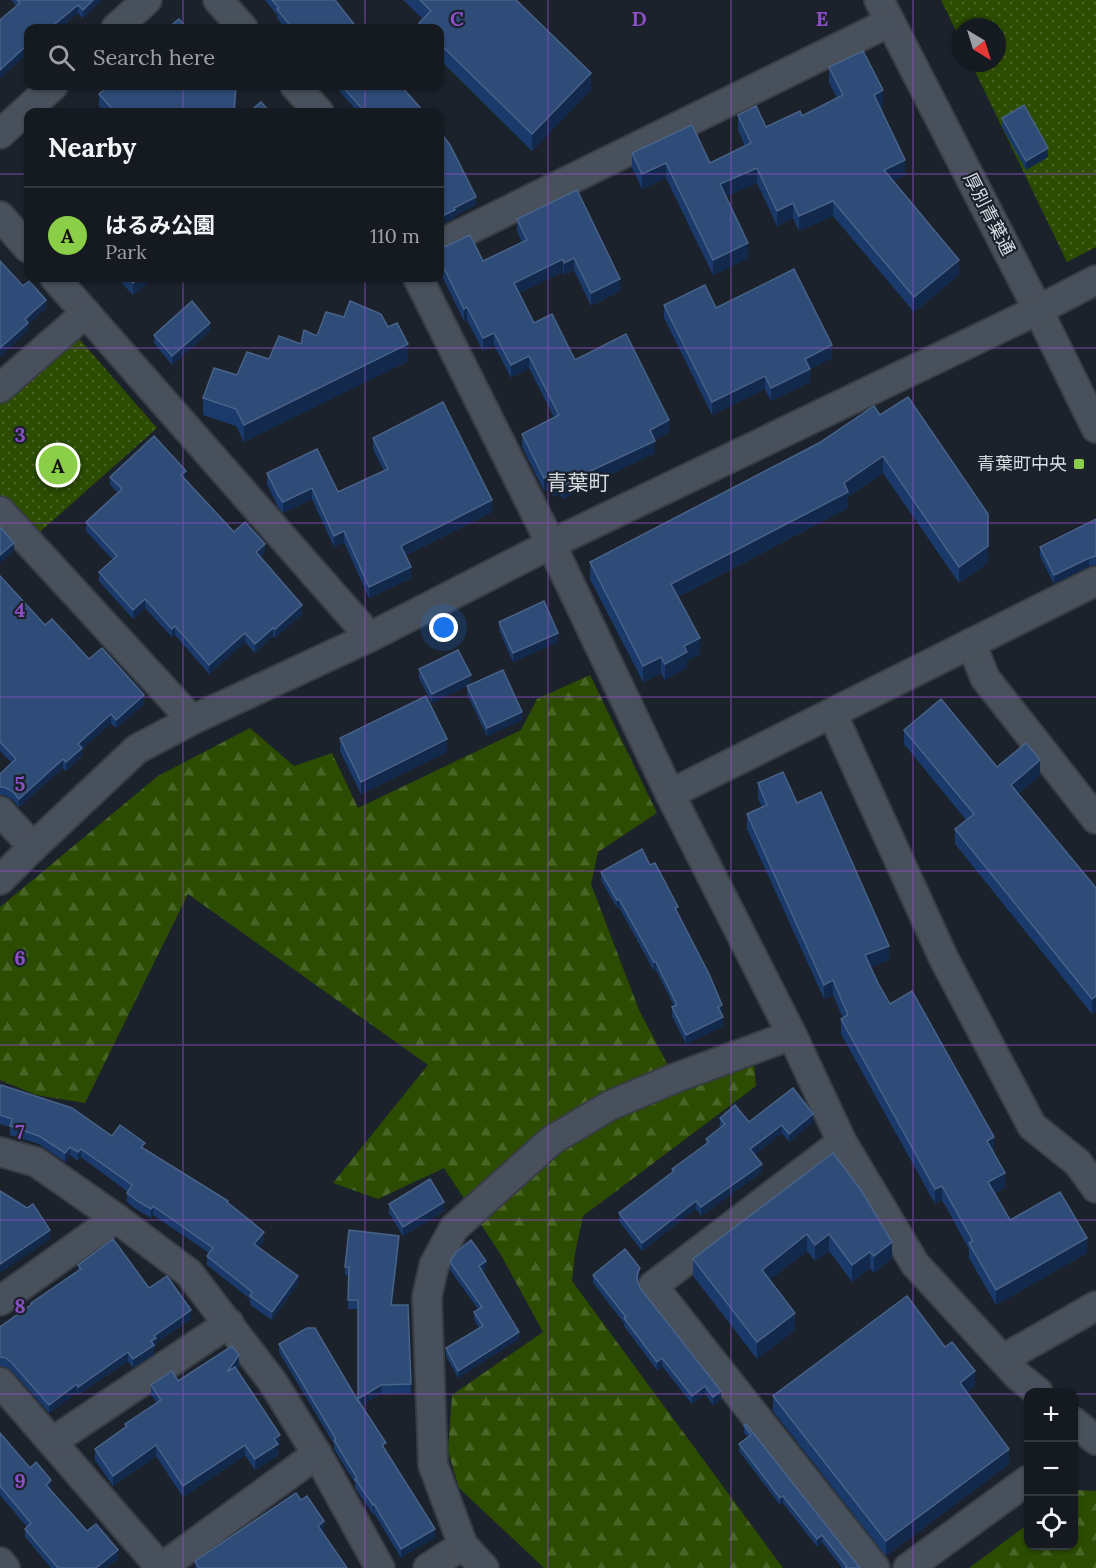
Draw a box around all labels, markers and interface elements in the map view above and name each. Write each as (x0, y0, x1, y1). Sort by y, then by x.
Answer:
text: C (450, 6, 464, 31)
text: D (631, 6, 647, 31)
text: E (816, 6, 828, 31)
north arrow (952, 18, 1006, 72)
search box (24, 24, 444, 90)
icon: search (45, 41, 78, 74)
text: Search here (93, 43, 215, 71)
text: Nearby (48, 131, 136, 164)
street label: 厚別青葉通 (959, 168, 1020, 259)
text: はるみ公園 (105, 211, 215, 239)
text: A (61, 223, 74, 248)
text: 110 m (370, 223, 420, 248)
text: Park (105, 239, 147, 264)
text: 3 (14, 422, 26, 447)
pin: A (38, 442, 78, 488)
place label: 青葉町中央 (977, 452, 1067, 475)
marker: 青葉町中央 (1072, 457, 1086, 471)
district label: 青葉町 (547, 469, 610, 496)
text: 4 (15, 597, 26, 622)
your location (429, 613, 458, 642)
text: 5 (15, 771, 26, 796)
text: 6 (14, 945, 26, 970)
text: 7 (15, 1119, 25, 1144)
text: 8 (14, 1293, 26, 1318)
map controls (1024, 1388, 1078, 1550)
button: + (1024, 1388, 1078, 1442)
button: − (1024, 1442, 1078, 1496)
text: 9 (14, 1468, 26, 1493)
button: locate (1024, 1496, 1078, 1550)

